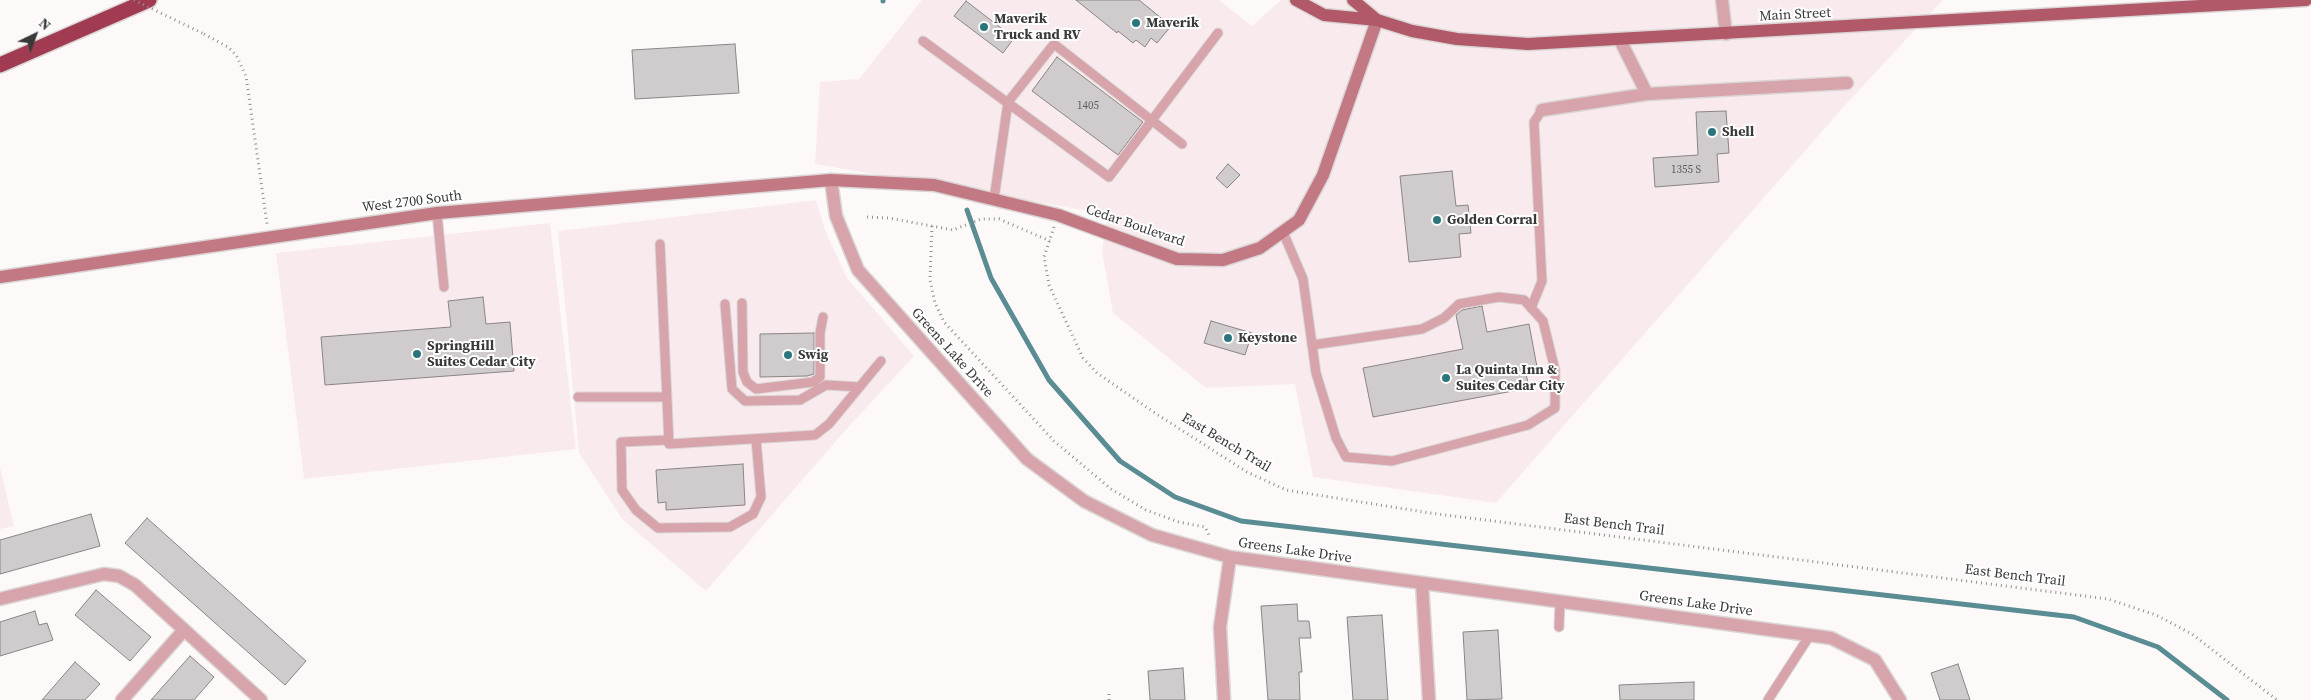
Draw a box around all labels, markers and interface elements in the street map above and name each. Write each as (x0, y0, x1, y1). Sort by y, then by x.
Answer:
street label: Main Street (1759, 5, 1831, 25)
north arrow (10, 10, 60, 60)
place label: Maverik Truck and RV (994, 11, 1081, 44)
text: N (35, 13, 56, 35)
place label: Maverik (1146, 15, 1199, 31)
marker: Maverik (1130, 17, 1142, 29)
marker: Maverik Truck and RV (978, 21, 990, 33)
house number: 1405 (1077, 99, 1099, 113)
place label: Shell (1722, 124, 1754, 140)
marker: Shell (1706, 126, 1718, 138)
house number: 1355 S (1671, 163, 1701, 177)
street label: West 2700 South (361, 188, 463, 216)
street label: Cedar Boulevard (1083, 201, 1187, 251)
place label: Golden Corral (1447, 212, 1537, 228)
marker: Golden Corral (1431, 214, 1443, 226)
street label: Greens Lake Drive (907, 305, 997, 401)
place label: Keystone (1238, 330, 1297, 346)
marker: Keystone (1222, 332, 1234, 344)
place label: SpringHill Suites Cedar City (427, 338, 536, 371)
place label: Swig (798, 347, 828, 363)
marker: SpringHill Suites Cedar City (411, 348, 423, 360)
marker: Swig (782, 349, 794, 361)
place label: La Quinta Inn & Suites Cedar City (1456, 362, 1565, 394)
marker: La Quinta Inn & Suites Cedar City (1440, 372, 1452, 384)
street label: East Bench Trail (1178, 410, 1274, 476)
street label: East Bench Trail (1563, 510, 1665, 540)
street label: Greens Lake Drive (1237, 535, 1353, 567)
street label: East Bench Trail (1964, 561, 2066, 591)
street label: Greens Lake Drive (1638, 588, 1754, 620)

